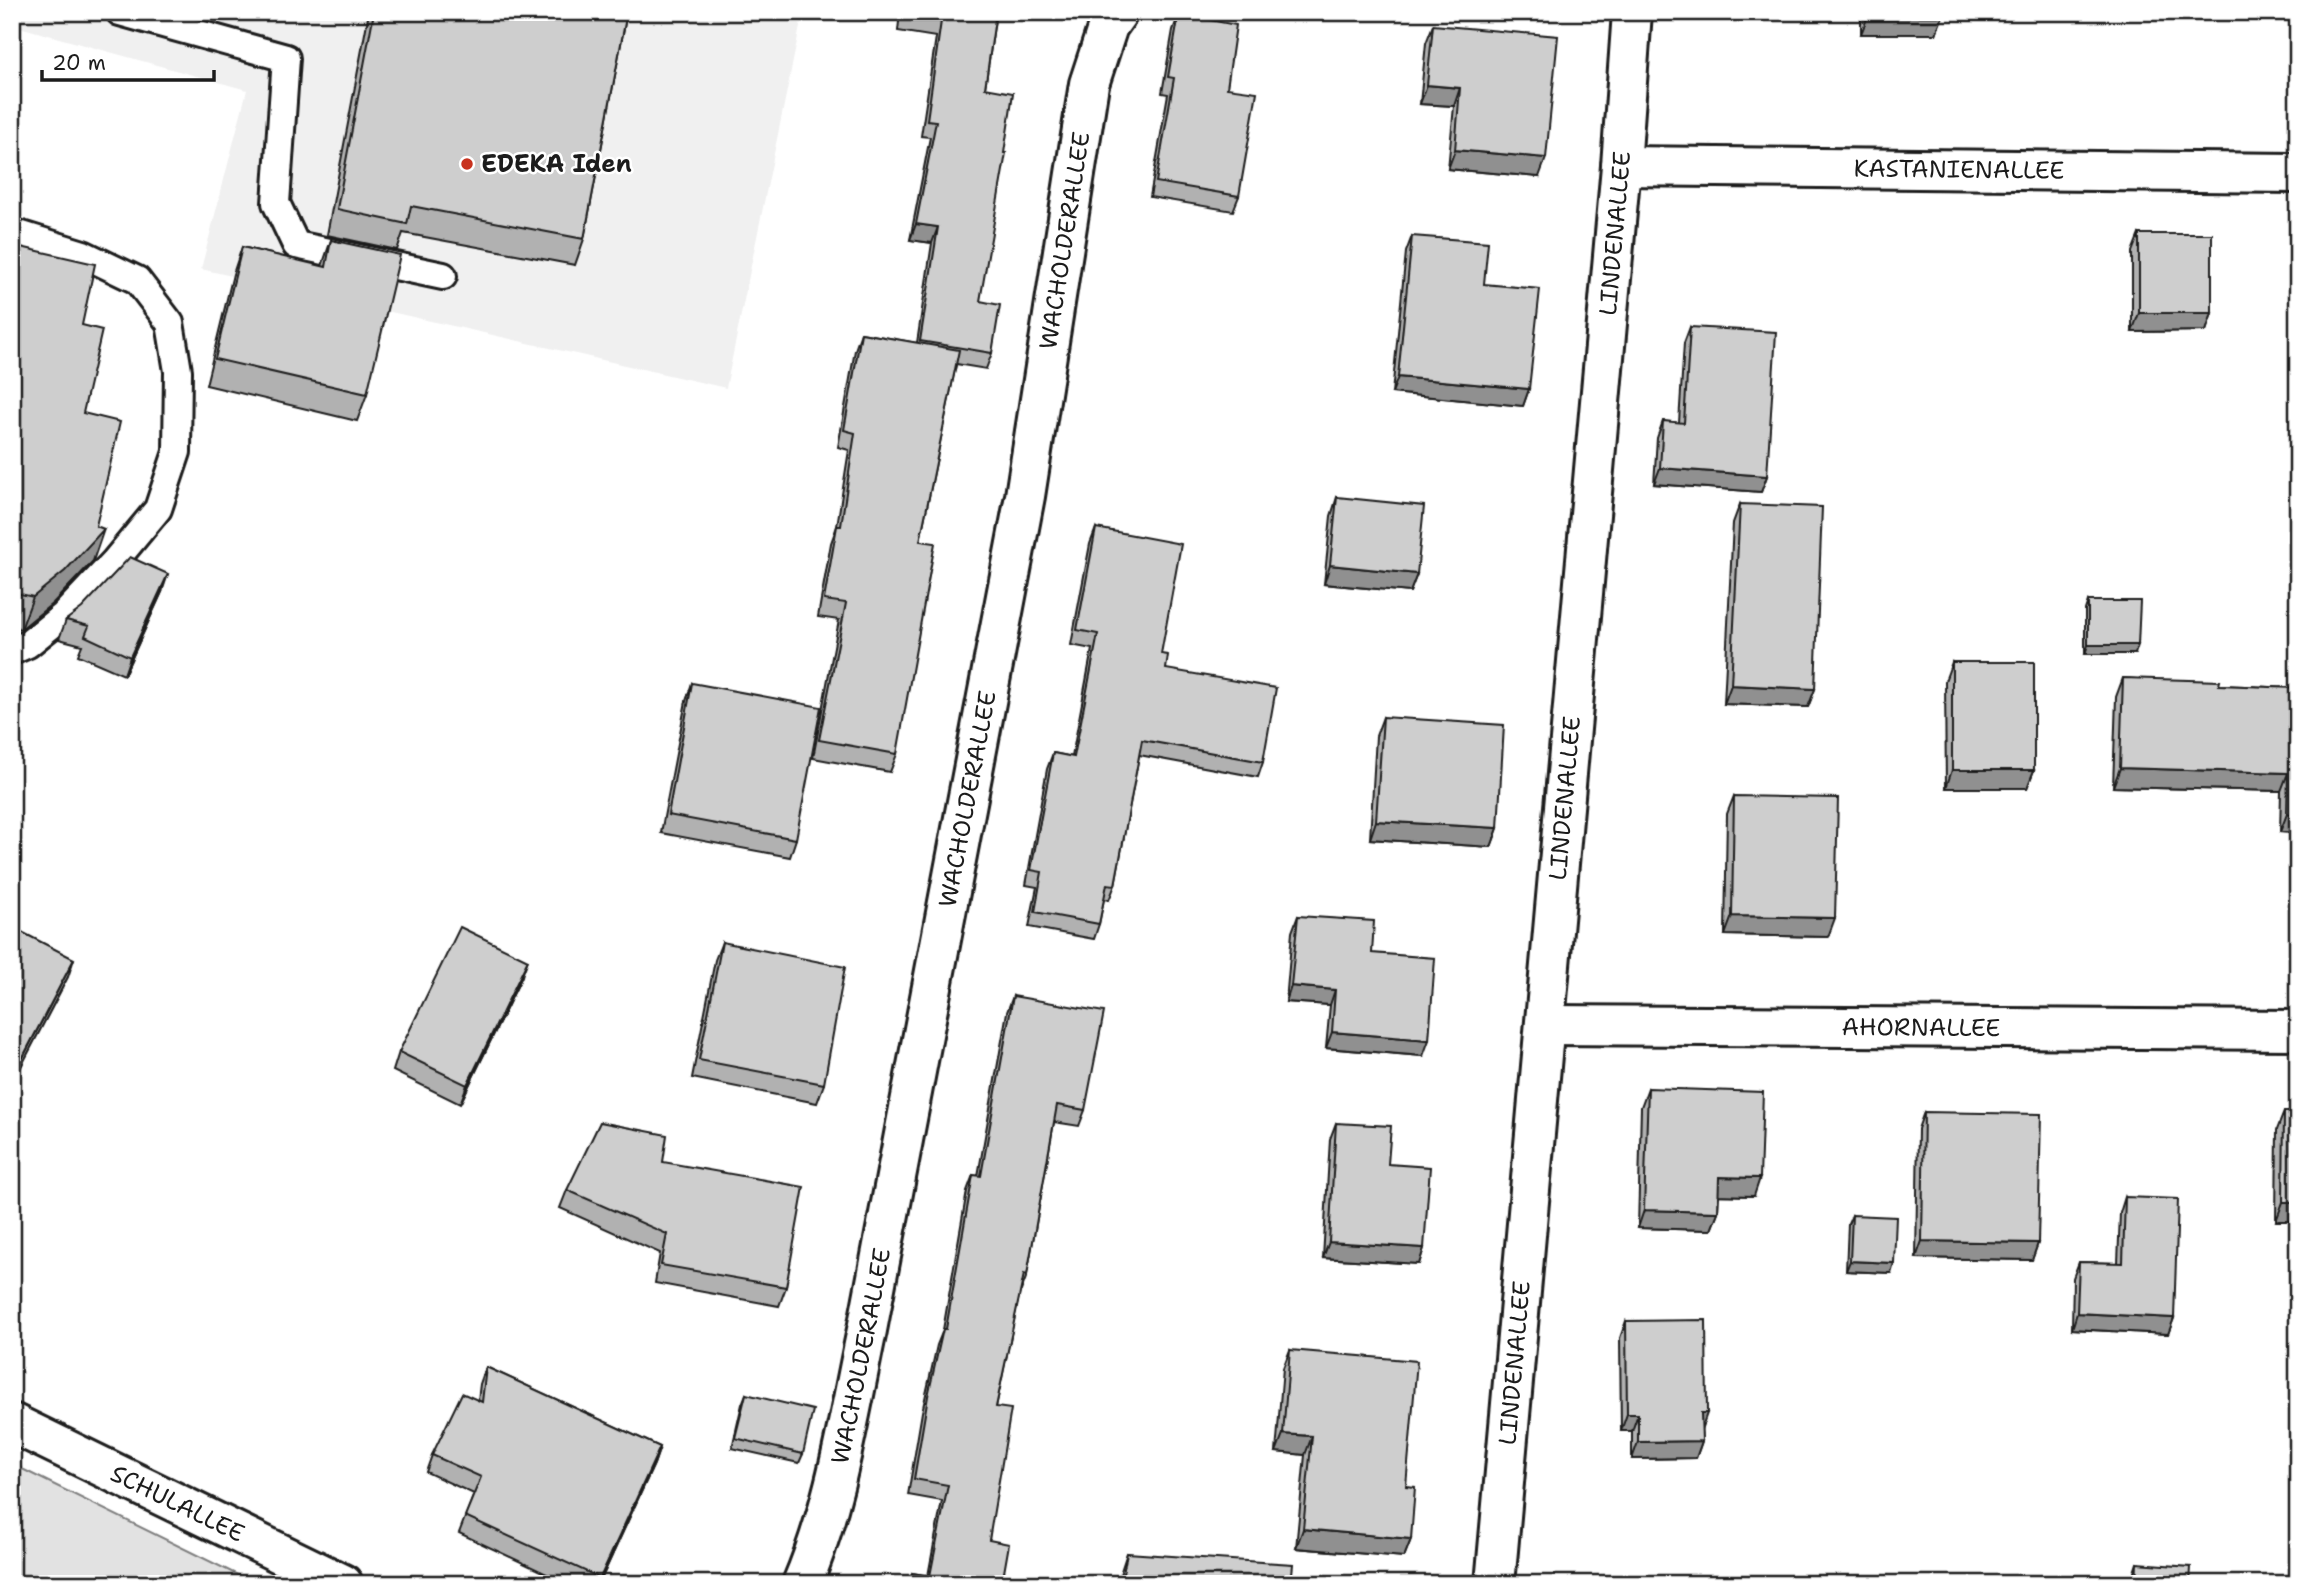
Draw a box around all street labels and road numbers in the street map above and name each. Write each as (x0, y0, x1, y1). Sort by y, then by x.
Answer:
street label: WACHOLDERALLEE (1032, 129, 1097, 352)
street label: LINDENALLEE (1592, 150, 1638, 317)
street label: KASTANIENALLEE (1853, 152, 2065, 187)
street label: WACHOLDERALLEE (931, 688, 1004, 910)
street label: LINDENALLEE (1542, 715, 1588, 882)
street label: AHORNALLEE (1841, 1011, 2000, 1044)
street label: WACHOLDERALLEE (824, 1245, 898, 1467)
street label: LINDENALLEE (1491, 1279, 1538, 1446)
street label: SCHULALLEE (105, 1457, 250, 1550)

